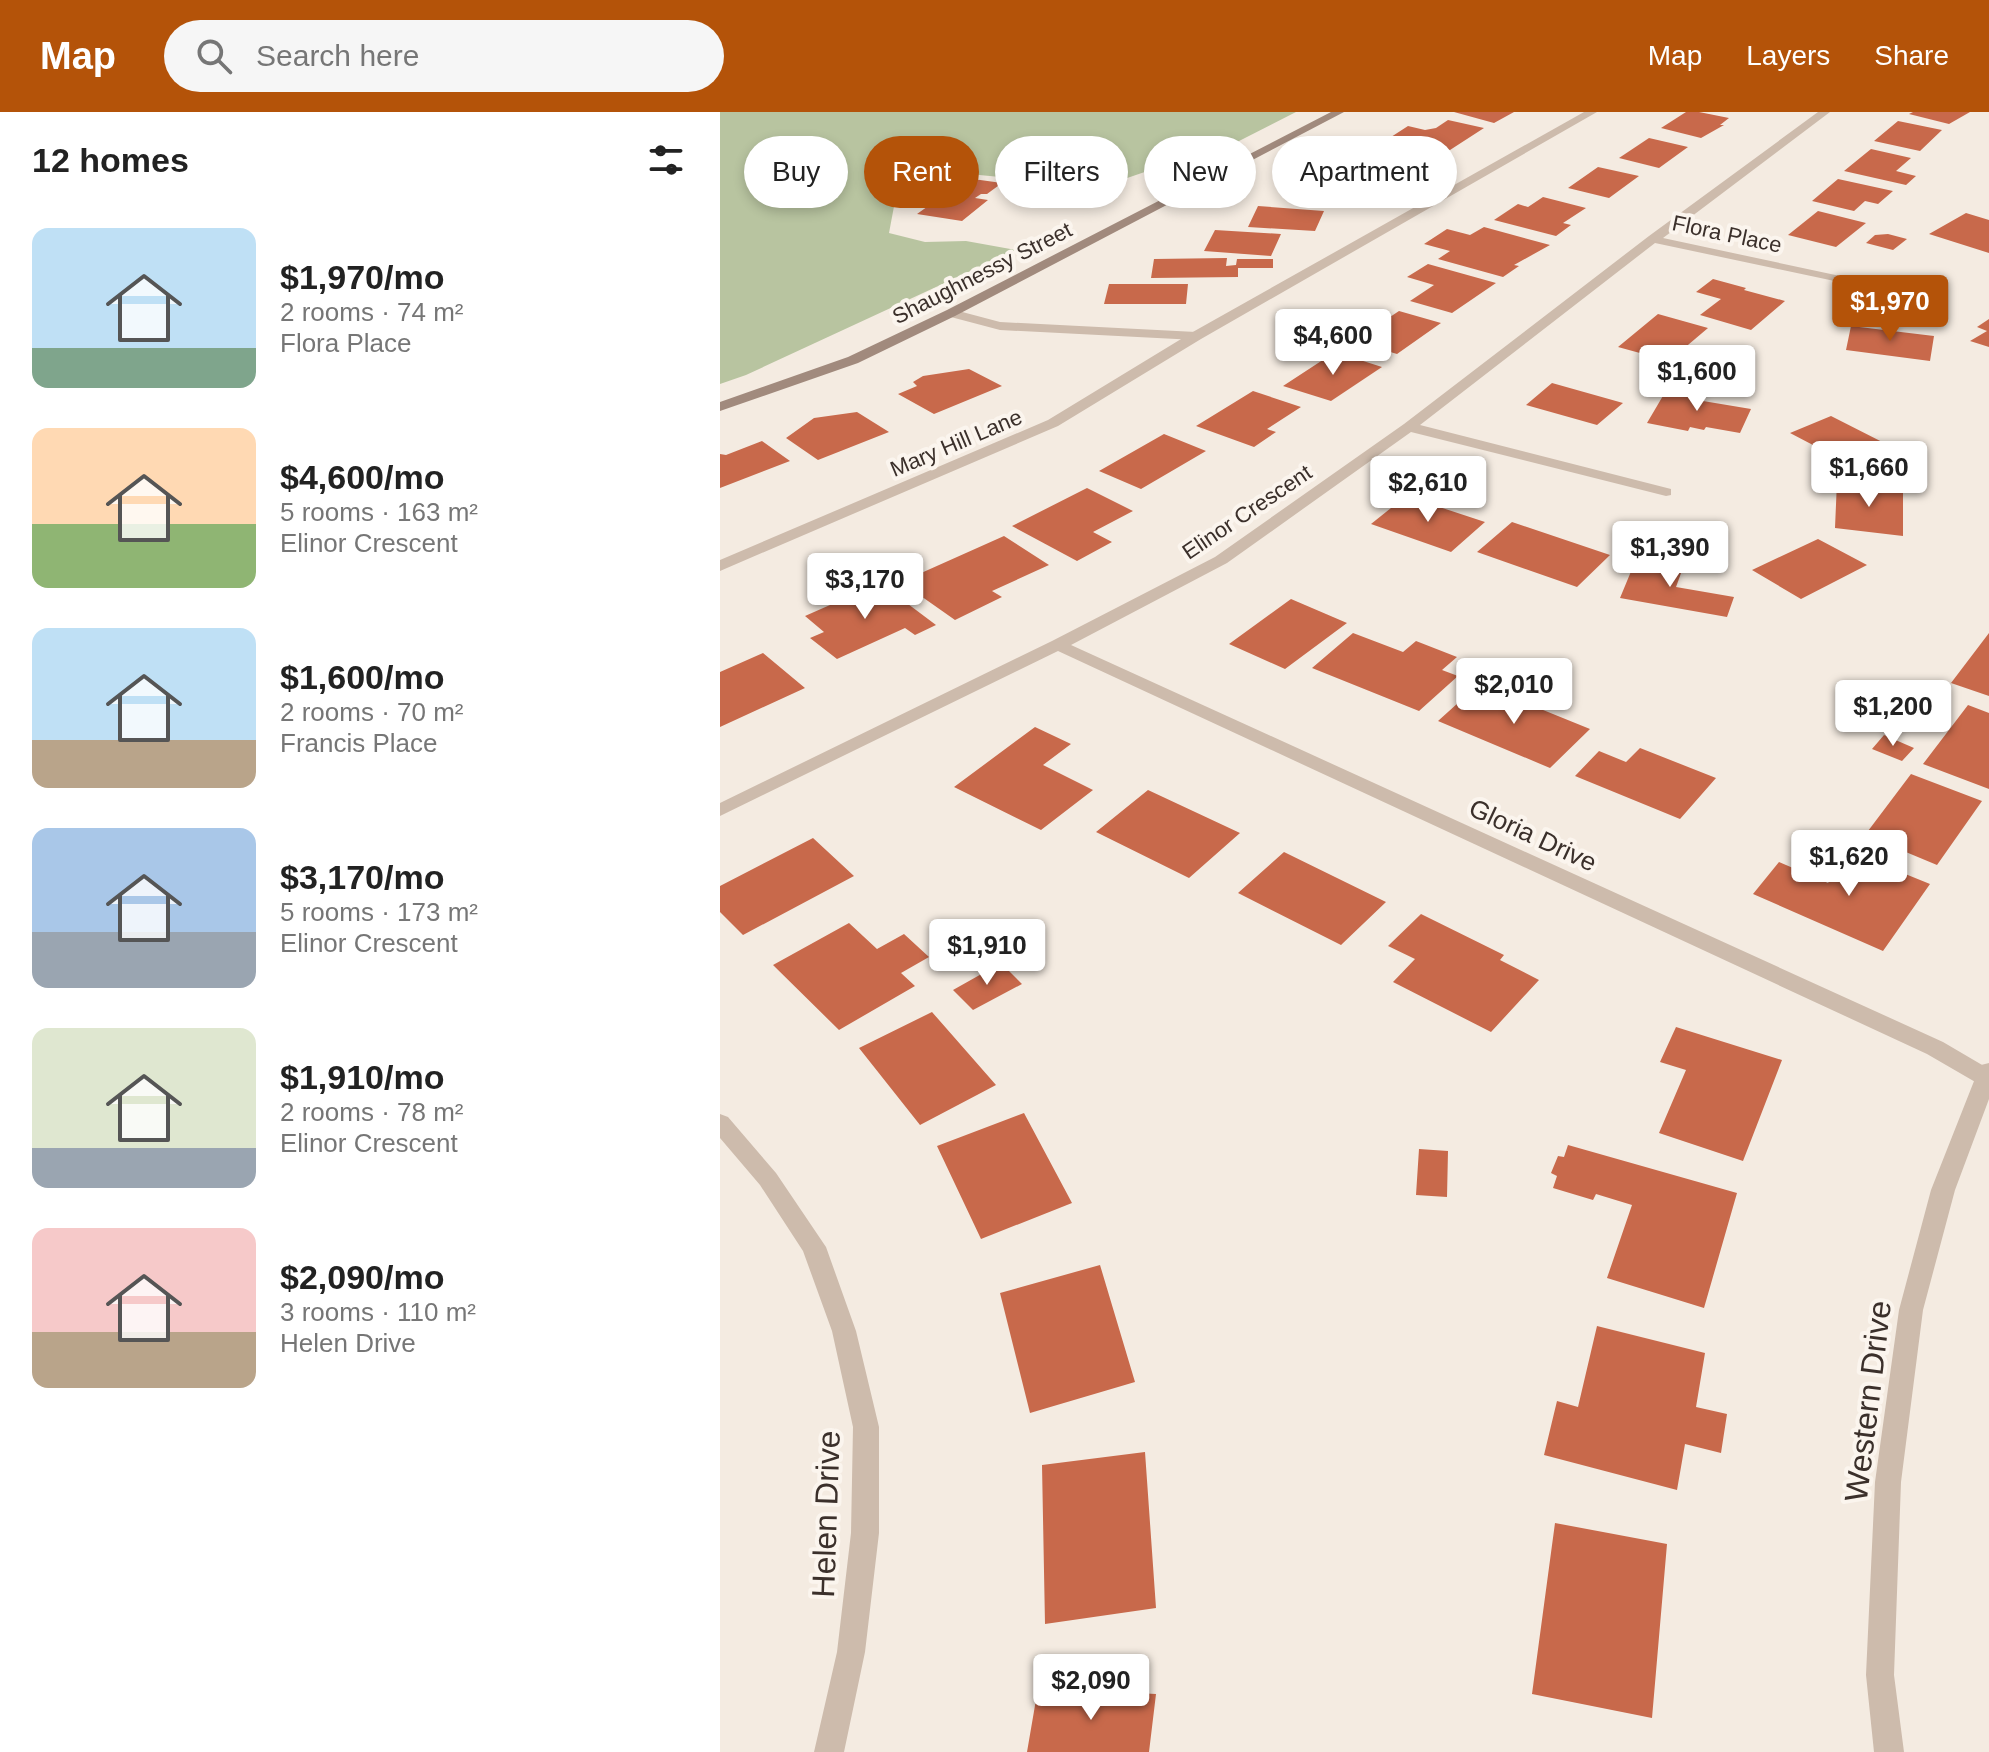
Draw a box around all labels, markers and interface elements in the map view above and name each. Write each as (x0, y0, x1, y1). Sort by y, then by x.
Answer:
search box (164, 20, 724, 92)
icon: search (192, 34, 236, 78)
text: Map (40, 35, 116, 77)
text: Search here (256, 39, 419, 72)
text: Map (1648, 40, 1702, 71)
text: Layers (1746, 40, 1830, 71)
text: Share (1874, 40, 1949, 71)
chip: Buy (744, 136, 848, 208)
chip: Rent (864, 136, 979, 208)
chip: Filters (995, 136, 1128, 208)
chip: New (1144, 136, 1256, 208)
chip: Apartment (1272, 136, 1457, 208)
icon: filters (644, 138, 688, 182)
text: 12 homes (32, 141, 189, 179)
street label: Flora Place (1670, 210, 1784, 258)
street label: Shaughnessy Street (888, 217, 1076, 329)
text: $1,970/mo (280, 258, 444, 296)
icon: home (96, 260, 192, 356)
pin: $1,970 (1825, 275, 1955, 343)
text: $1,970 (1850, 286, 1930, 316)
text: 2 rooms · 74 m² (280, 297, 464, 327)
pin: $4,600 (1268, 309, 1398, 377)
text: $4,600 (1293, 320, 1373, 350)
text: Flora Place (280, 328, 412, 358)
pin: $1,600 (1632, 345, 1762, 413)
text: $1,600 (1657, 356, 1737, 386)
street label: Mary Hill Lane (886, 404, 1026, 482)
pin: $1,660 (1804, 441, 1934, 509)
text: $1,660 (1829, 452, 1909, 482)
pin: $2,610 (1363, 456, 1493, 524)
text: $4,600/mo (280, 458, 444, 496)
icon: home (96, 460, 192, 556)
street label: Elinor Crescent (1178, 460, 1316, 564)
text: $2,610 (1388, 467, 1468, 497)
text: 5 rooms · 163 m² (280, 497, 478, 527)
pin: $1,390 (1605, 521, 1735, 589)
text: Elinor Crescent (280, 528, 458, 558)
text: $1,390 (1630, 532, 1710, 562)
pin: $3,170 (800, 553, 930, 621)
text: $3,170 (825, 564, 905, 594)
text: $1,600/mo (280, 658, 444, 696)
pin: $2,010 (1449, 658, 1579, 726)
icon: home (96, 660, 192, 756)
text: $2,010 (1474, 669, 1554, 699)
pin: $1,200 (1828, 680, 1958, 748)
text: $1,200 (1853, 691, 1933, 721)
text: 2 rooms · 70 m² (280, 697, 464, 727)
text: Francis Place (280, 728, 438, 758)
street label: Gloria Drive (1464, 792, 1602, 878)
pin: $1,620 (1784, 830, 1914, 898)
text: $1,620 (1809, 841, 1889, 871)
text: $3,170/mo (280, 858, 444, 896)
icon: home (96, 860, 192, 956)
text: 5 rooms · 173 m² (280, 897, 478, 927)
pin: $1,910 (922, 919, 1052, 987)
text: Elinor Crescent (280, 928, 458, 958)
text: $1,910 (947, 930, 1027, 960)
text: $1,910/mo (280, 1058, 444, 1096)
icon: home (96, 1060, 192, 1156)
text: 2 rooms · 78 m² (280, 1097, 464, 1127)
text: Elinor Crescent (280, 1128, 458, 1158)
text: $2,090/mo (280, 1258, 444, 1296)
icon: home (96, 1260, 192, 1356)
text: 3 rooms · 110 m² (280, 1297, 476, 1327)
street label: Western Drive (1838, 1298, 1898, 1504)
text: Helen Drive (280, 1328, 416, 1358)
street label: Helen Drive (805, 1430, 847, 1598)
pin: $2,090 (1026, 1654, 1156, 1722)
text: $2,090 (1051, 1665, 1131, 1695)

